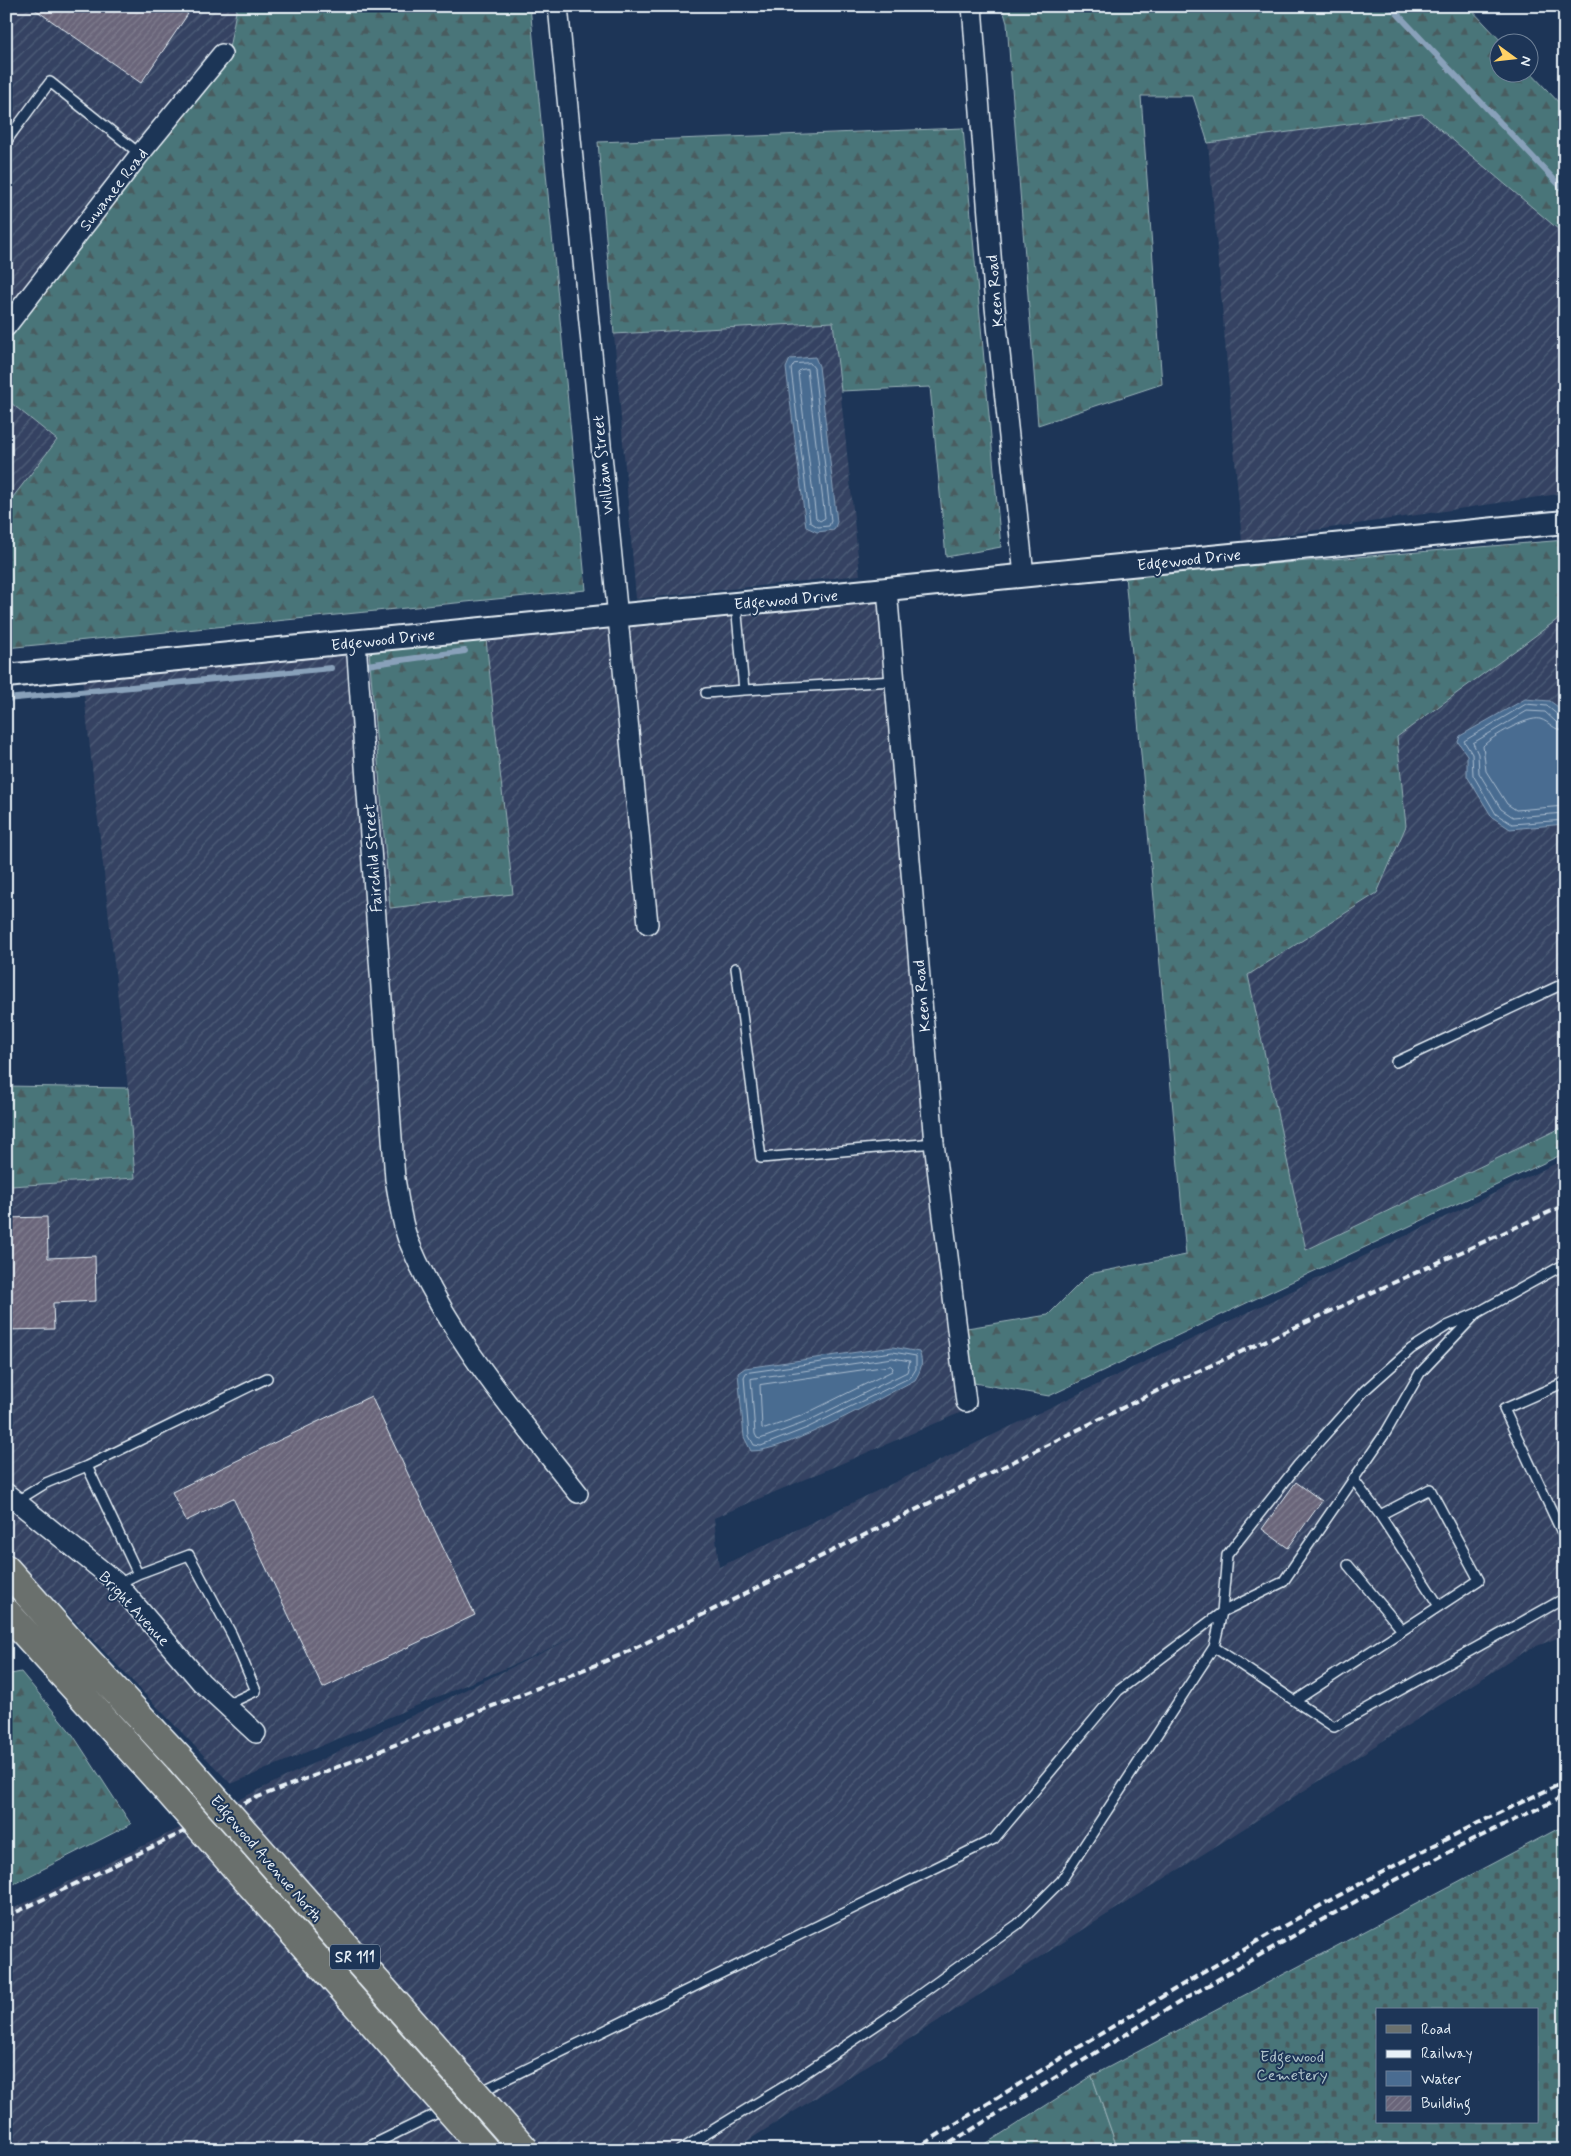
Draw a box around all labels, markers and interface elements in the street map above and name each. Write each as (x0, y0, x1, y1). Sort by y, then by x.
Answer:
north arrow (1488, 32, 1538, 82)
text: N (1516, 54, 1535, 68)
street label: Suwanee Road (75, 144, 153, 236)
street label: Keen Road (982, 254, 1009, 328)
street label: William Street (588, 414, 619, 516)
street label: Edgewood Drive (1136, 545, 1242, 577)
street label: Edgewood Drive (733, 585, 839, 616)
street label: Edgewood Drive (330, 625, 436, 657)
street label: Fairchild Street (359, 802, 388, 913)
street label: Keen Road (909, 959, 936, 1033)
street label: Bright Avenue (93, 1567, 174, 1652)
street label: Edgewood Avenue North (204, 1791, 327, 1927)
road number: SR 111 (330, 1944, 380, 1970)
legend (1376, 2008, 1538, 2124)
text: Road (1421, 2020, 1451, 2040)
text: Railway (1421, 2044, 1473, 2064)
park label: Edgewood Cemetery (1256, 2047, 1328, 2086)
text: Water (1421, 2070, 1461, 2090)
text: Building (1421, 2094, 1471, 2115)

